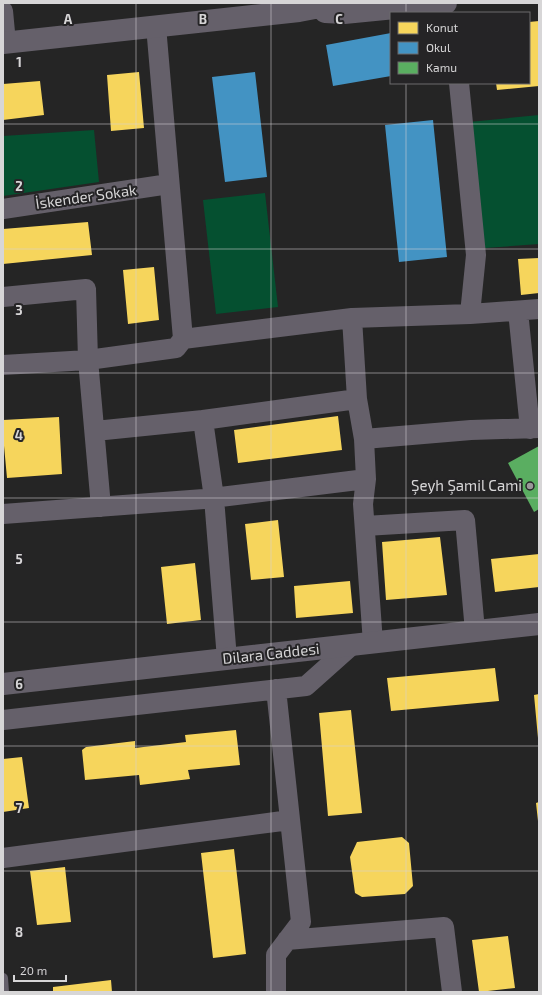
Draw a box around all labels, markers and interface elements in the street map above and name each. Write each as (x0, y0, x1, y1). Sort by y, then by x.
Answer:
text: A (64, 11, 73, 27)
text: B (199, 11, 207, 27)
text: C (335, 11, 343, 27)
legend (390, 12, 530, 84)
text: Konut (426, 20, 459, 34)
text: Okul (426, 40, 451, 54)
text: 1 (16, 54, 22, 70)
text: Kamu (426, 60, 457, 74)
text: 2 (15, 178, 23, 194)
street label: İskender Sokak (34, 180, 138, 212)
text: 3 (15, 302, 23, 318)
text: 4 (15, 427, 23, 443)
place label: Şeyh Şamil Cami (411, 476, 522, 495)
marker: Şeyh Şamil Cami (525, 481, 535, 491)
text: 5 (15, 551, 23, 567)
street label: Dilara Caddesi (222, 639, 320, 667)
text: 6 (15, 676, 23, 692)
text: 7 (16, 800, 23, 816)
text: 8 (15, 924, 23, 940)
scale bar (14, 957, 66, 983)
text: 20 m (20, 963, 47, 977)

